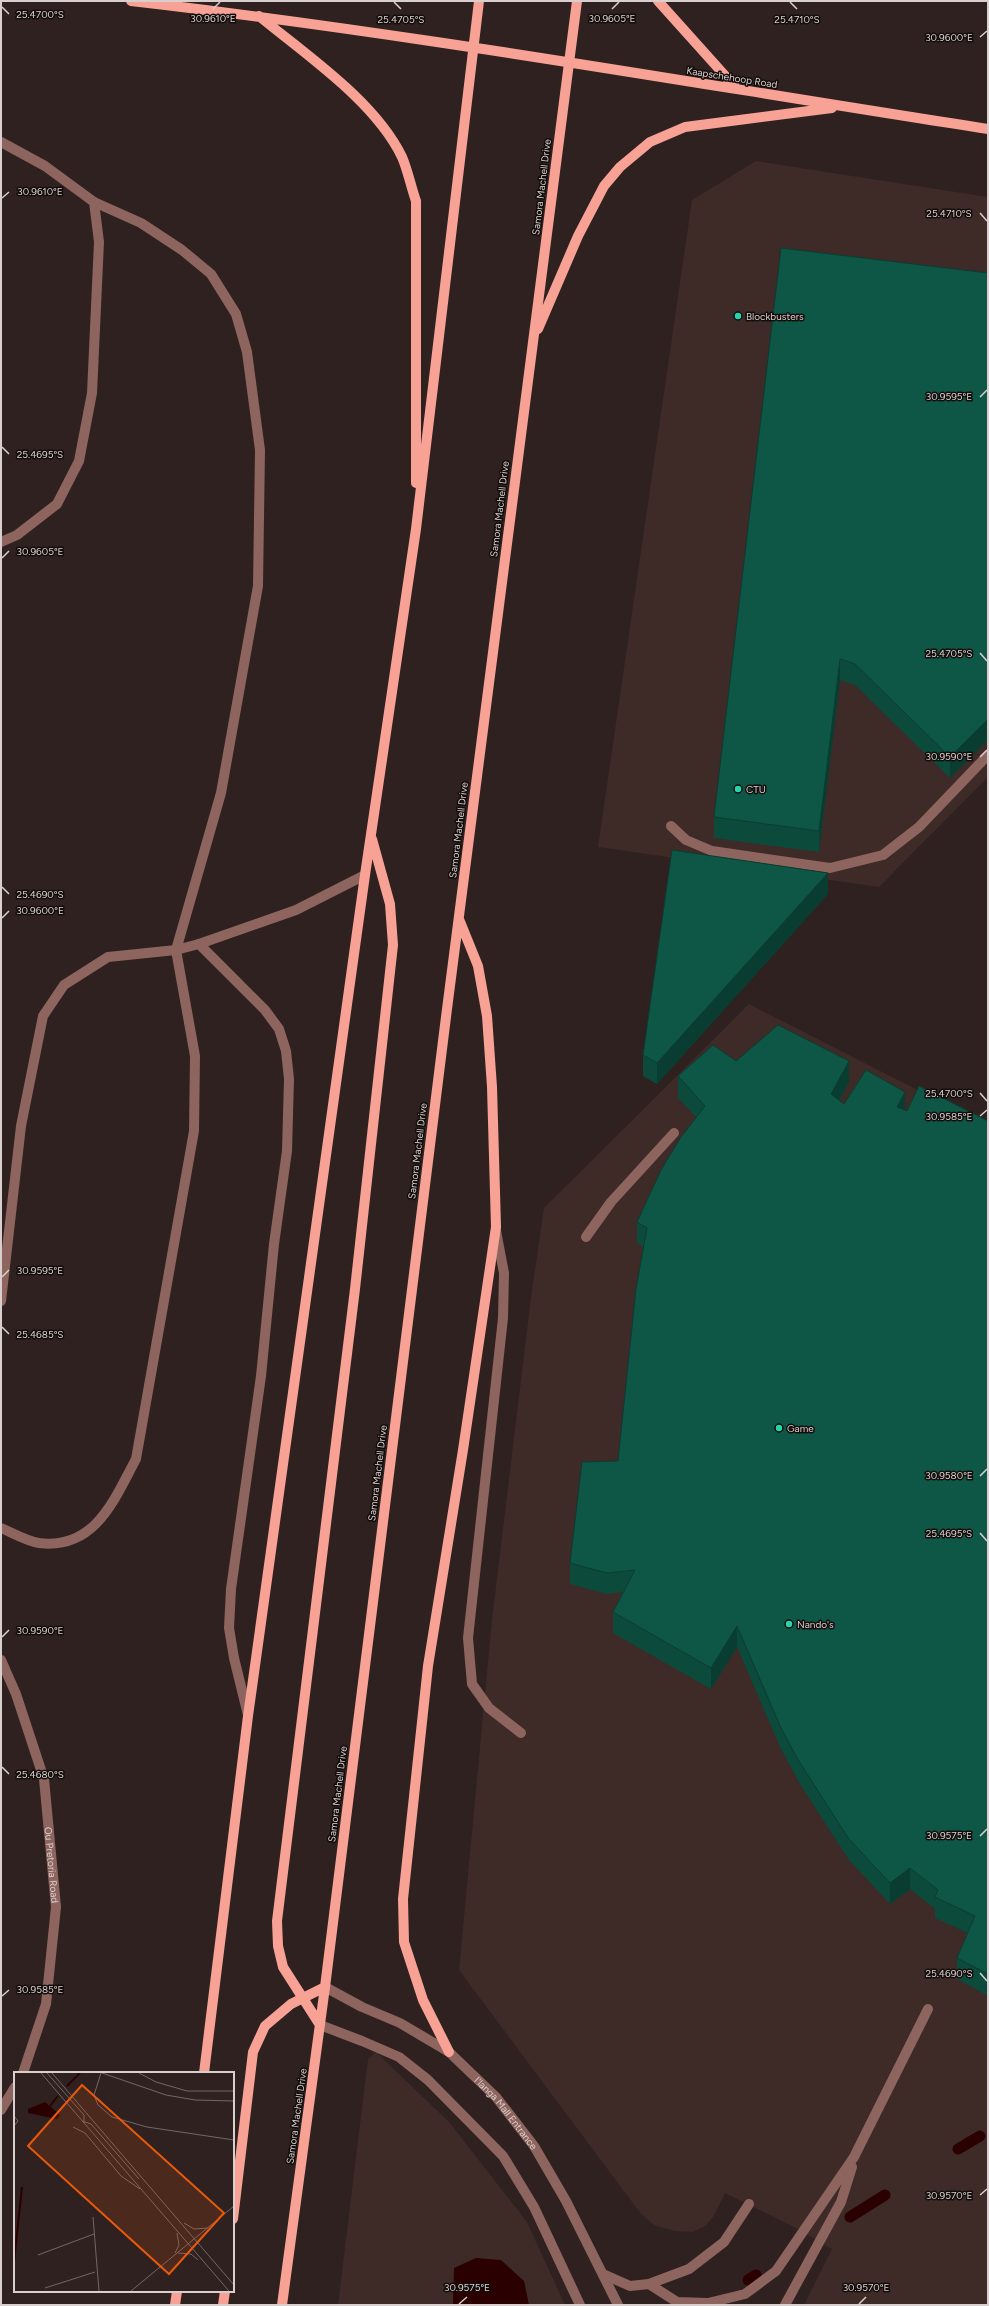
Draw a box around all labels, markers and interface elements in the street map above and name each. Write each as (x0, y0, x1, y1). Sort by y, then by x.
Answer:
text: 25.4700°S (16, 8, 64, 21)
text: 30.9610°E (190, 12, 236, 25)
text: 30.9605°E (588, 12, 636, 25)
text: 25.4705°S (378, 13, 425, 26)
text: 25.4710°S (774, 13, 820, 26)
text: 30.9600°E (925, 31, 973, 44)
street label: Kaapschehoop Road (686, 64, 778, 91)
street label: Samora Machell Drive (529, 138, 554, 236)
text: 30.9610°E (17, 185, 63, 198)
text: 25.4710°S (926, 207, 972, 220)
place label: Blockbusters (746, 310, 804, 323)
marker: Blockbusters (733, 311, 743, 321)
text: 30.9595°E (926, 390, 972, 403)
text: 25.4695°S (17, 448, 63, 461)
street label: Samora Machell Drive (487, 460, 512, 558)
text: 30.9605°E (16, 545, 64, 558)
text: 25.4705°S (926, 647, 973, 660)
text: 30.9590°E (925, 750, 973, 763)
street label: Samora Machell Drive (446, 781, 471, 879)
place label: CTU (746, 783, 766, 796)
marker: CTU (733, 784, 743, 794)
text: 25.4690°S (16, 888, 64, 901)
text: 30.9600°E (16, 904, 64, 917)
text: 25.4700°S (925, 1087, 973, 1100)
street label: Samora Machell Drive (405, 1102, 430, 1200)
text: 30.9585°E (926, 1110, 972, 1123)
text: 30.9595°E (17, 1264, 63, 1277)
text: 25.4685°S (16, 1328, 64, 1341)
place label: Game (787, 1422, 814, 1435)
marker: Game (774, 1423, 784, 1433)
street label: Samora Machell Drive (365, 1424, 390, 1522)
text: 30.9580°E (925, 1469, 973, 1482)
text: 25.4695°S (926, 1527, 972, 1540)
place label: Nando's (797, 1618, 834, 1631)
marker: Nando's (784, 1619, 794, 1629)
text: 30.9590°E (16, 1624, 64, 1637)
street label: Samora Machell Drive (325, 1745, 350, 1843)
text: 25.4680°S (16, 1768, 64, 1781)
street label: Ou Pretoria Road (42, 1826, 62, 1904)
text: 30.9575°E (926, 1829, 972, 1842)
text: 25.4690°S (925, 1967, 973, 1980)
text: 30.9585°E (17, 1983, 63, 1996)
street label: Samora Machell Drive (283, 2067, 310, 2165)
inset map (14, 2072, 234, 2292)
street label: I'langa Mall Entrance (471, 2074, 541, 2153)
text: 30.9570°E (926, 2189, 972, 2202)
text: 30.9575°E (444, 2281, 490, 2294)
text: 30.9570°E (843, 2281, 889, 2294)

